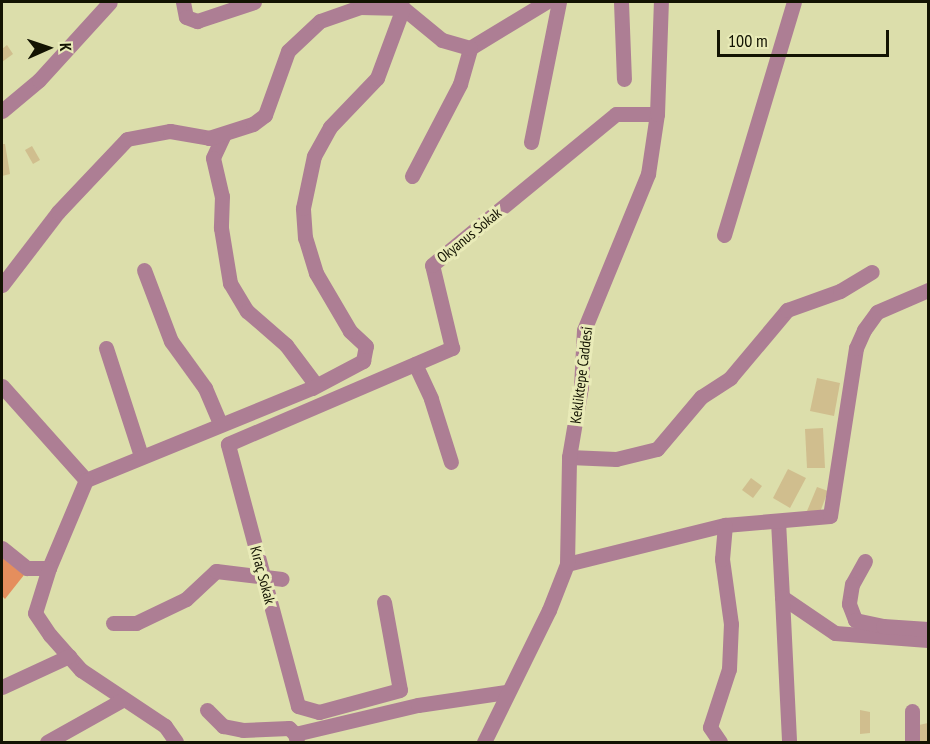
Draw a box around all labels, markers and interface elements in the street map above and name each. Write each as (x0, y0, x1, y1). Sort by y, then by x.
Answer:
north arrow (18, 18, 78, 78)
scale bar (720, 18, 892, 56)
text: 100 m (728, 29, 768, 52)
text: K (56, 42, 76, 52)
street label: Okyanus Sokak (433, 204, 505, 266)
street label: Kekliktepe Caddesi (566, 325, 596, 425)
street label: Kıraç Sokak (247, 544, 279, 606)

